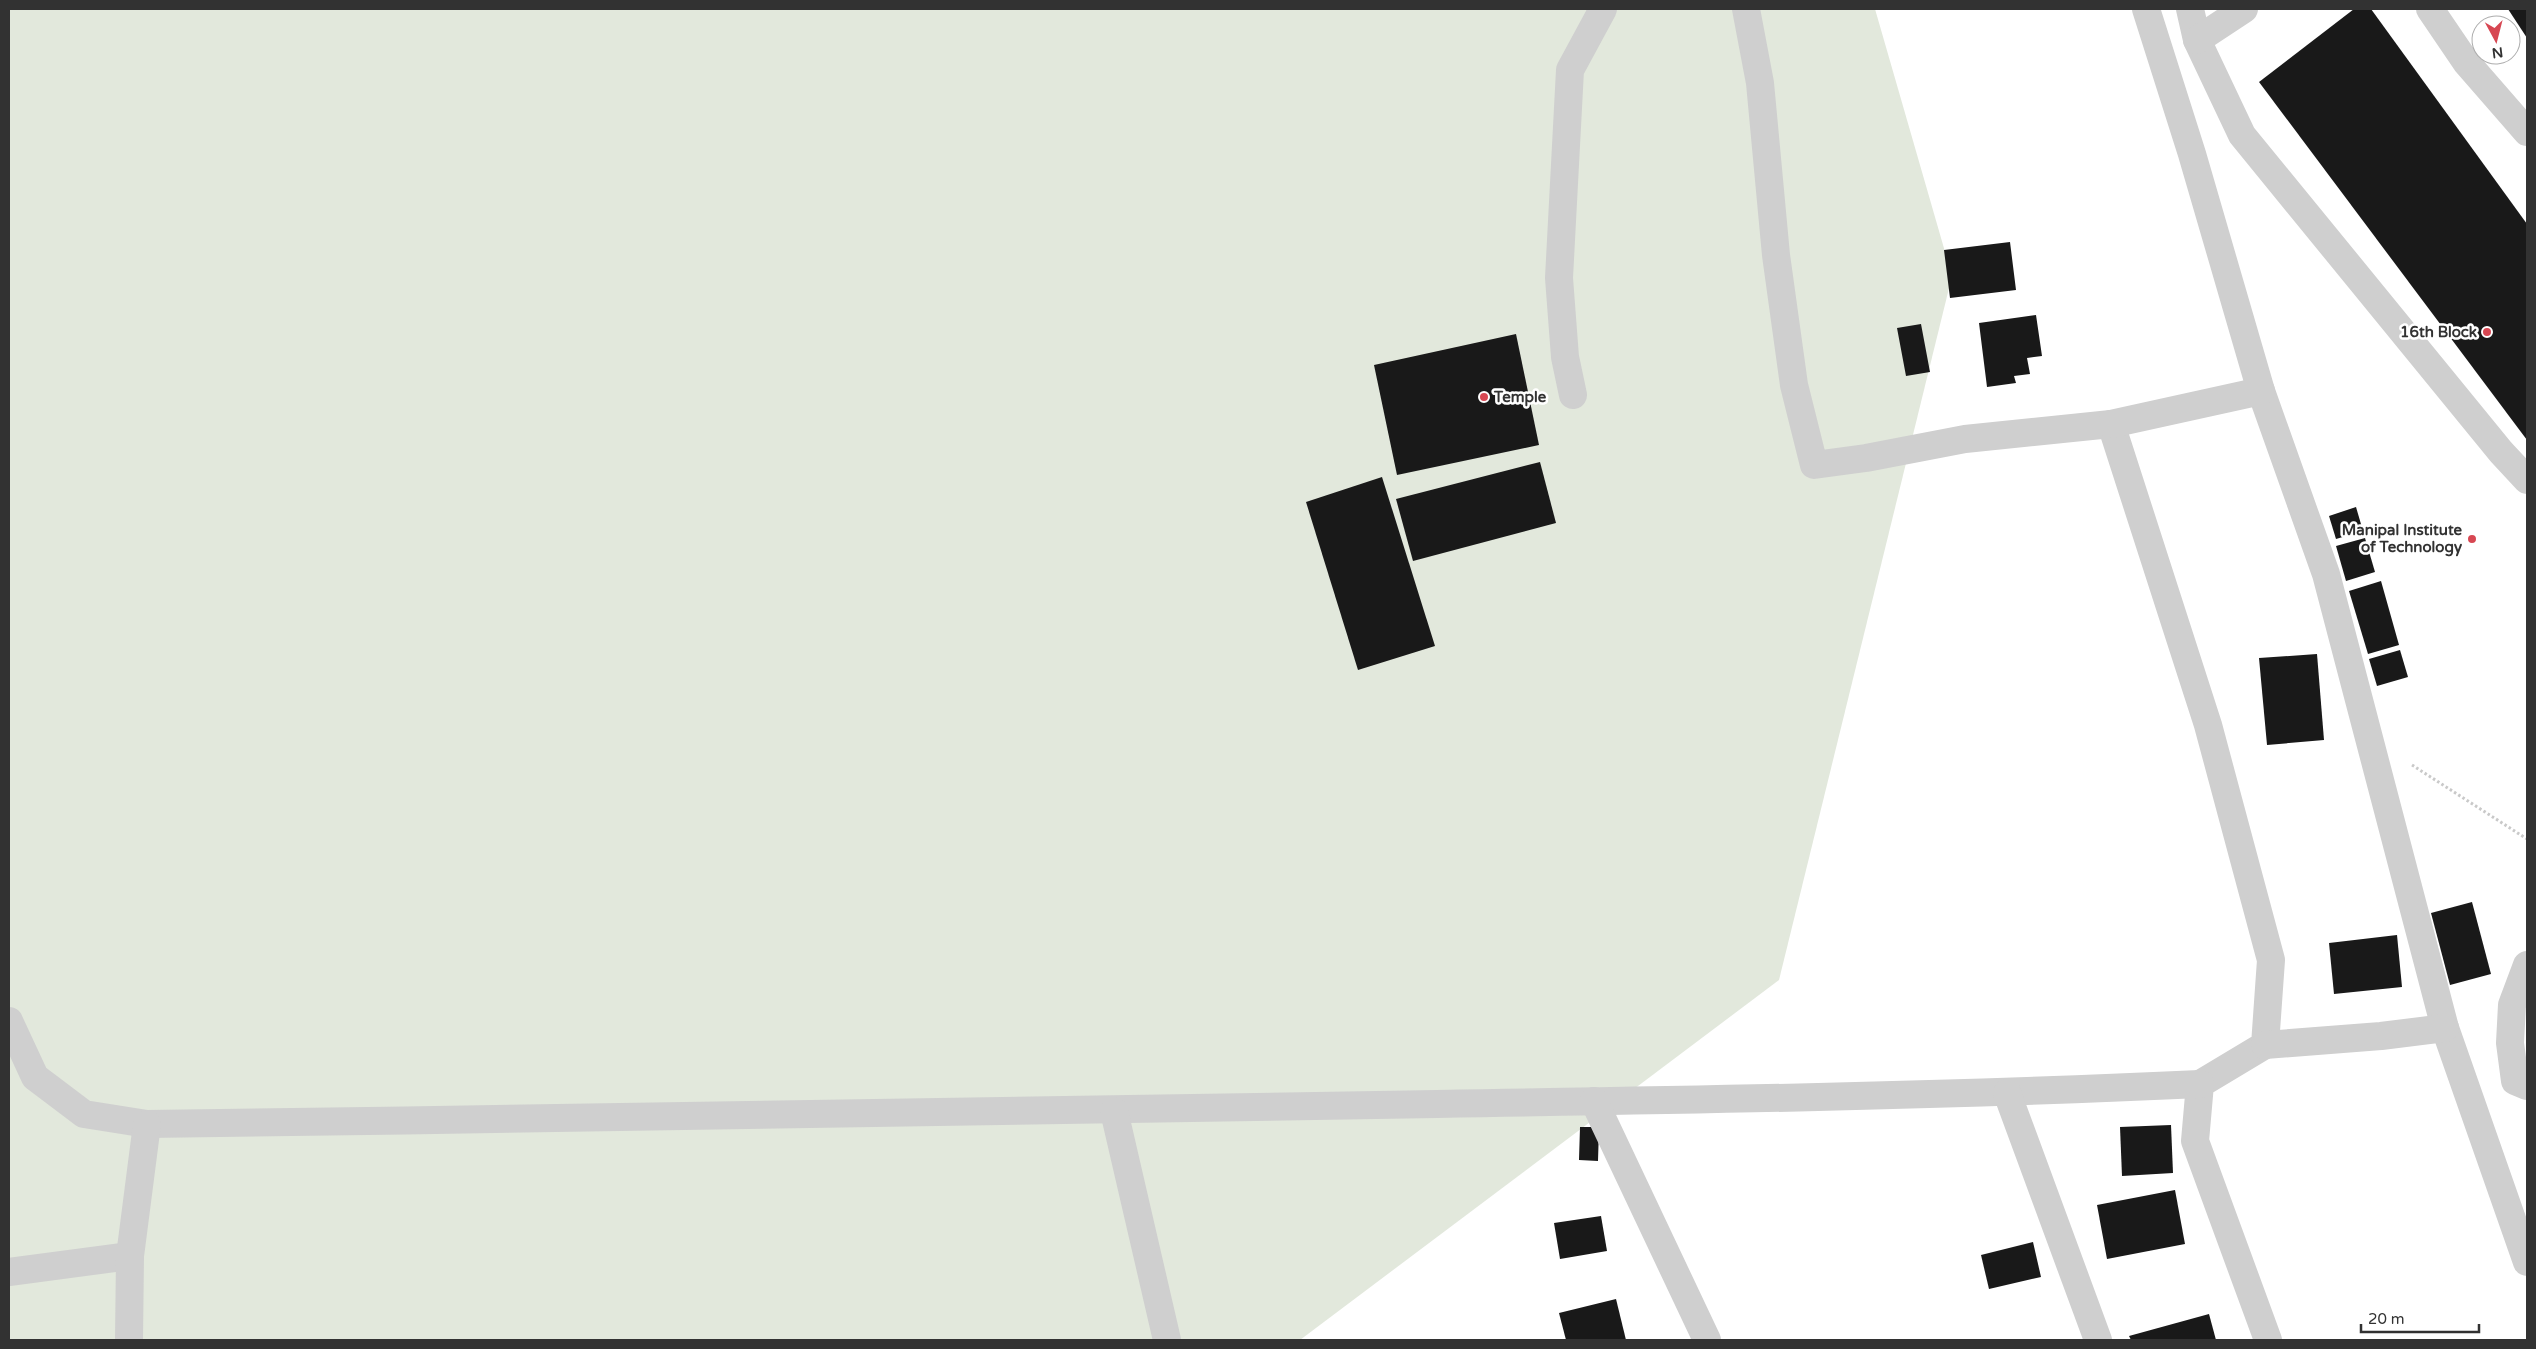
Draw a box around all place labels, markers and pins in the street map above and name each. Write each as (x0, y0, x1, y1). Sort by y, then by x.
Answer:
place label: 16th Block (2400, 323, 2477, 341)
marker: 16th Block (2481, 326, 2493, 338)
place label: Temple (1493, 388, 1547, 407)
marker: Temple (1478, 391, 1490, 403)
place label: Manipal Institute of Technology (2342, 521, 2463, 557)
marker: Manipal Institute of Technology (2466, 533, 2478, 545)

